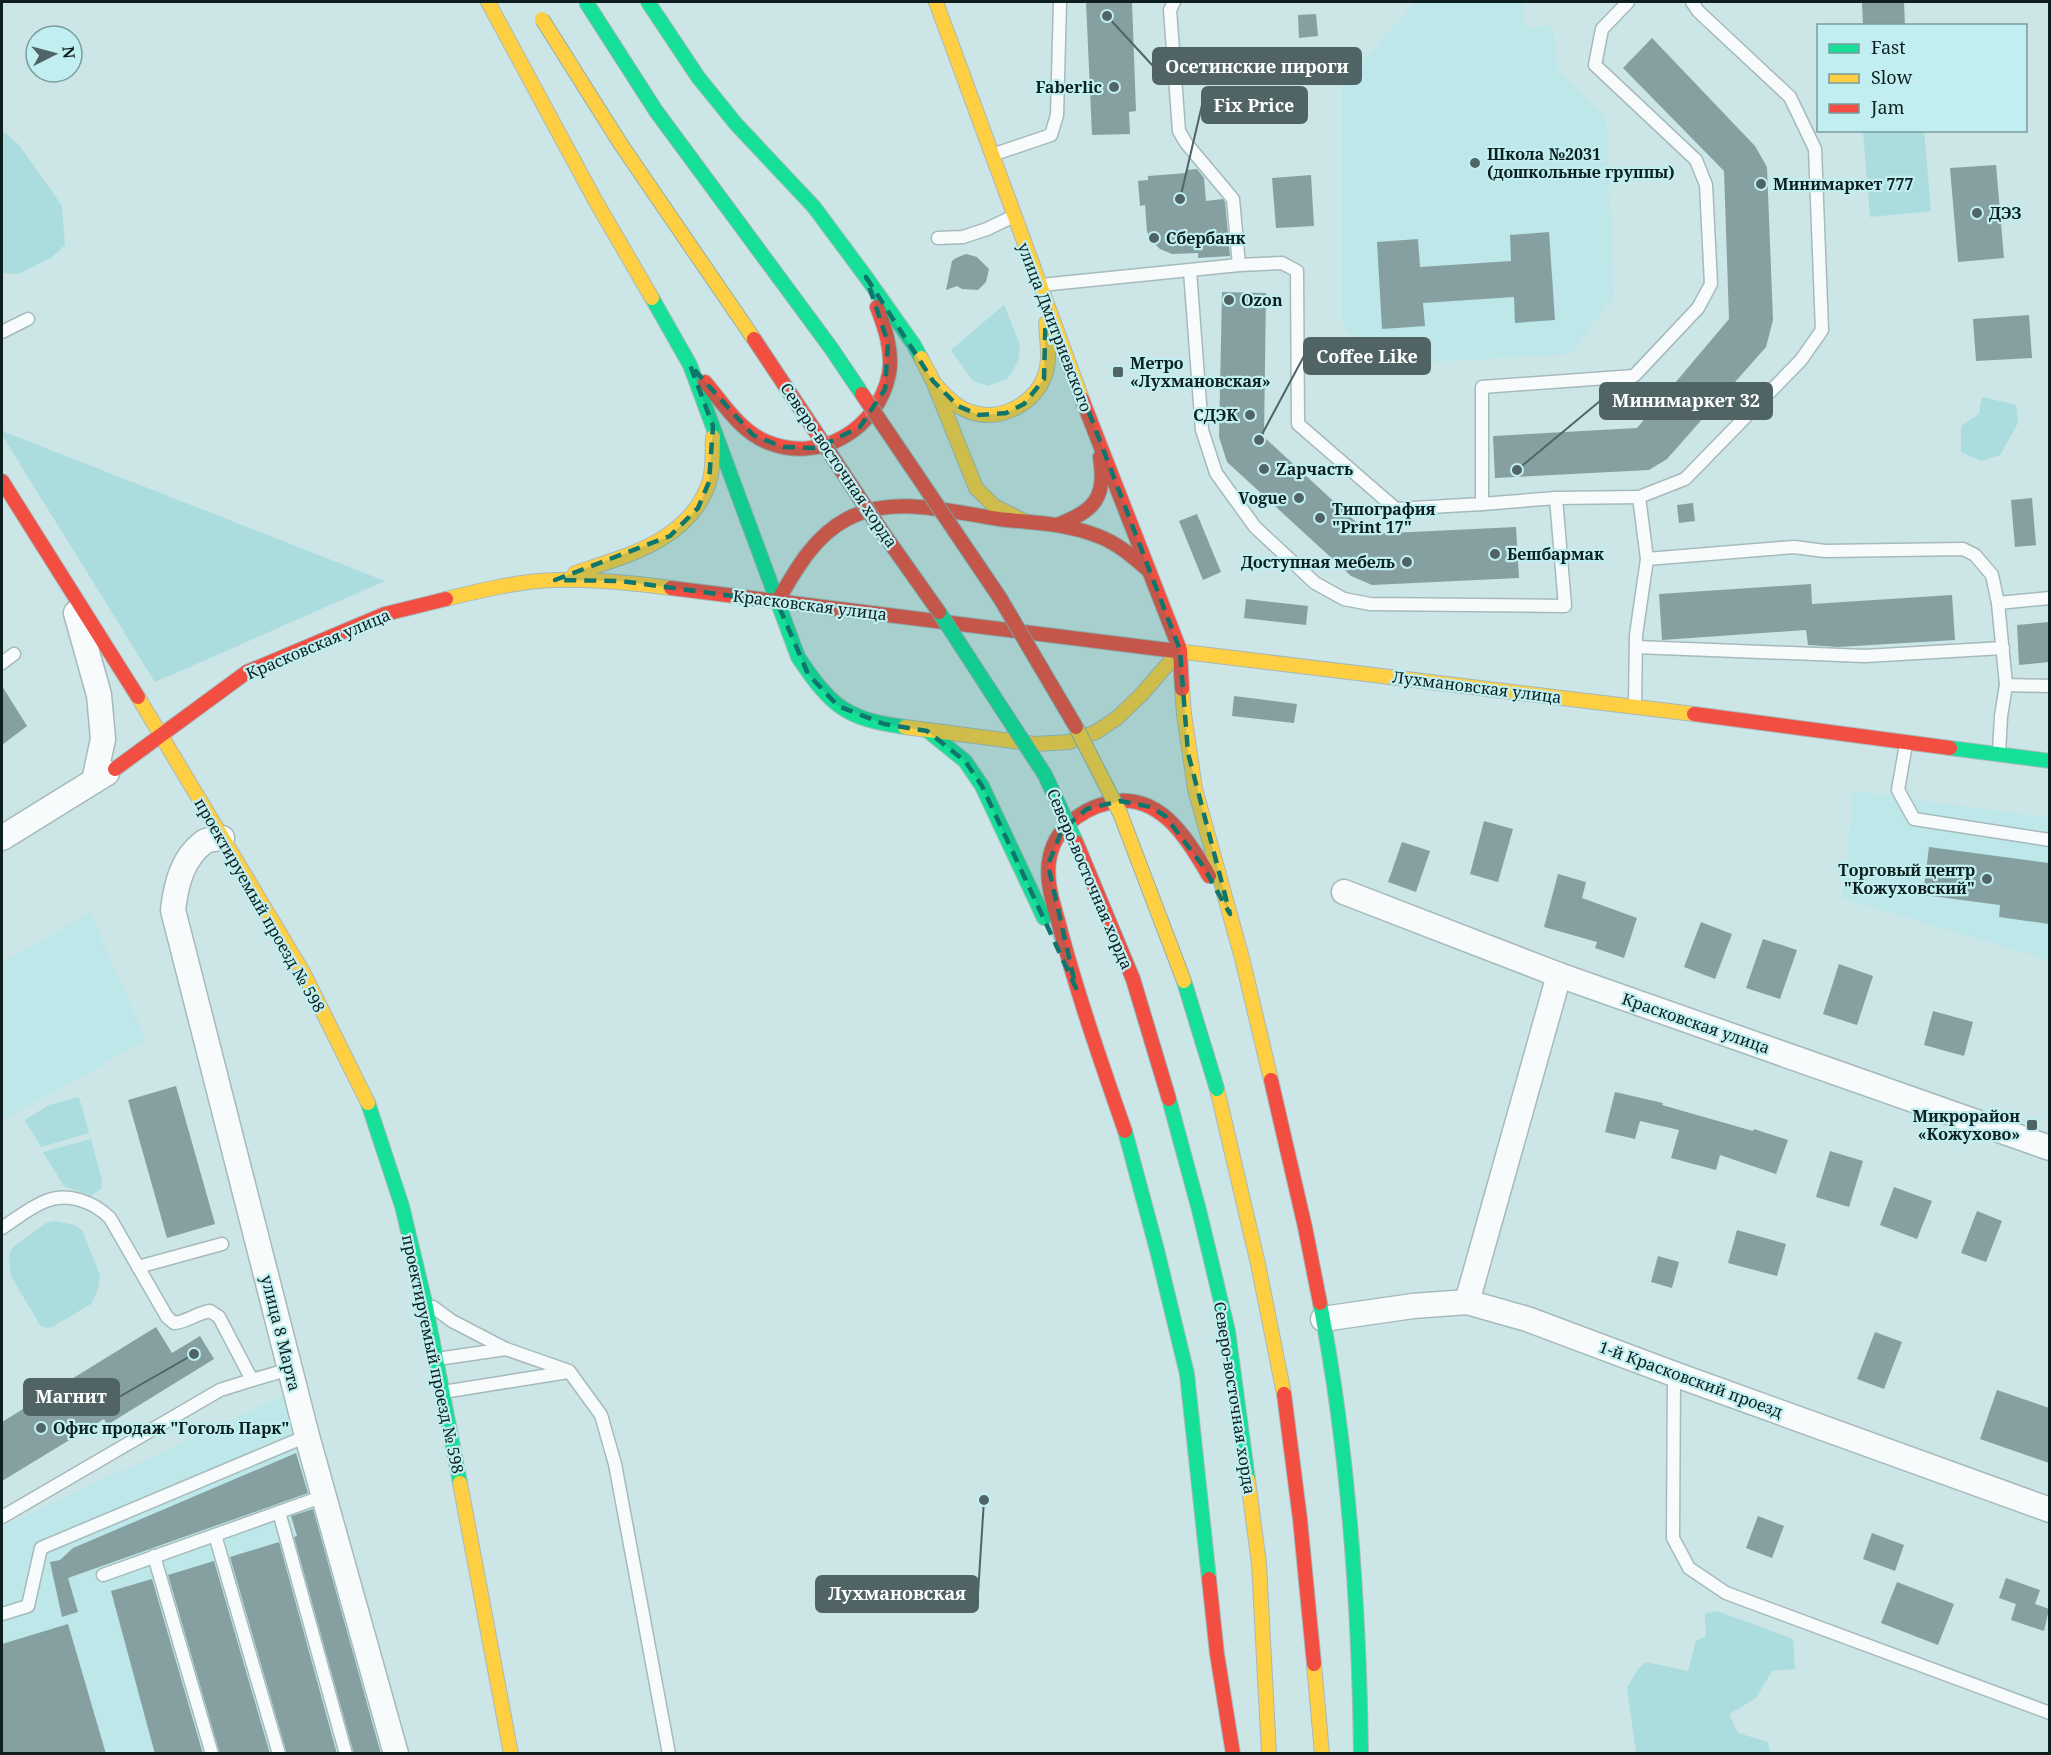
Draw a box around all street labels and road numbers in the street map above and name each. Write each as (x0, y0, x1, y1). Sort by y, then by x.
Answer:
street label: улица Дмитриевского (1013, 239, 1097, 415)
street label: Северо-восточная хорда (775, 378, 903, 552)
street label: Красковская улица (732, 585, 888, 625)
street label: Красковская улица (242, 604, 394, 684)
street label: Лухмановская улица (1391, 666, 1563, 708)
street label: Северо-восточная хорда (1042, 785, 1138, 973)
street label: проектируемый проезд № 598 (189, 794, 331, 1016)
street label: Красковская улица (1619, 987, 1773, 1059)
street label: проектируемый проезд № 598 (397, 1232, 469, 1476)
street label: улица 8 Марта (256, 1273, 306, 1393)
street label: Северо-восточная хорда (1209, 1300, 1261, 1496)
street label: 1-й Красковский проезд (1596, 1335, 1786, 1423)

